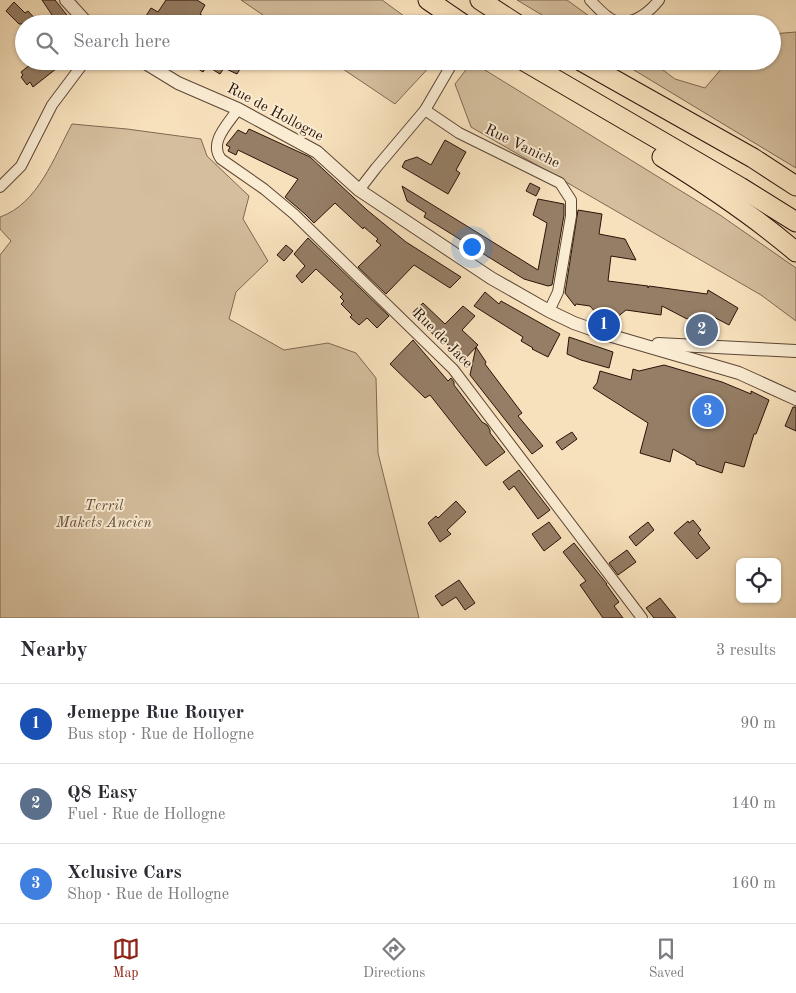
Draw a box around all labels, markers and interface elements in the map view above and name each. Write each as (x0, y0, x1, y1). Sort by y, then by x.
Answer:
search box (15, 15, 781, 70)
icon: search (33, 29, 61, 57)
text: Search here (73, 33, 170, 52)
street label: Rue de Hollogne (224, 81, 326, 145)
street label: Rue Vaniche (482, 122, 562, 172)
your location (459, 234, 485, 260)
street label: Rue de Jace (409, 306, 475, 372)
pin: 1 (588, 306, 620, 344)
pin: 2 (686, 311, 718, 349)
pin: 3 (692, 392, 724, 430)
park label: Terril Makets Ancien (55, 499, 152, 531)
map controls (736, 558, 781, 603)
button: locate (736, 558, 781, 603)
text: Nearby (20, 640, 88, 661)
text: 3 results (716, 643, 776, 659)
text: Jemeppe Rue Rouyer (67, 704, 244, 723)
text: 1 (31, 716, 41, 732)
text: 90 m (740, 716, 776, 732)
text: Bus stop · Rue de Hollogne (67, 727, 254, 743)
text: Q8 Easy (67, 784, 138, 803)
text: 2 (31, 796, 41, 812)
text: 140 m (731, 796, 776, 812)
text: Fuel · Rue de Hollogne (67, 807, 225, 823)
text: Xclusive Cars (67, 864, 182, 883)
text: 3 (31, 876, 41, 892)
text: 160 m (731, 876, 776, 892)
text: Shop · Rue de Hollogne (67, 887, 229, 903)
tab: Map (112, 935, 140, 982)
tab: Directions (363, 935, 425, 982)
tab: Saved (649, 935, 684, 982)

